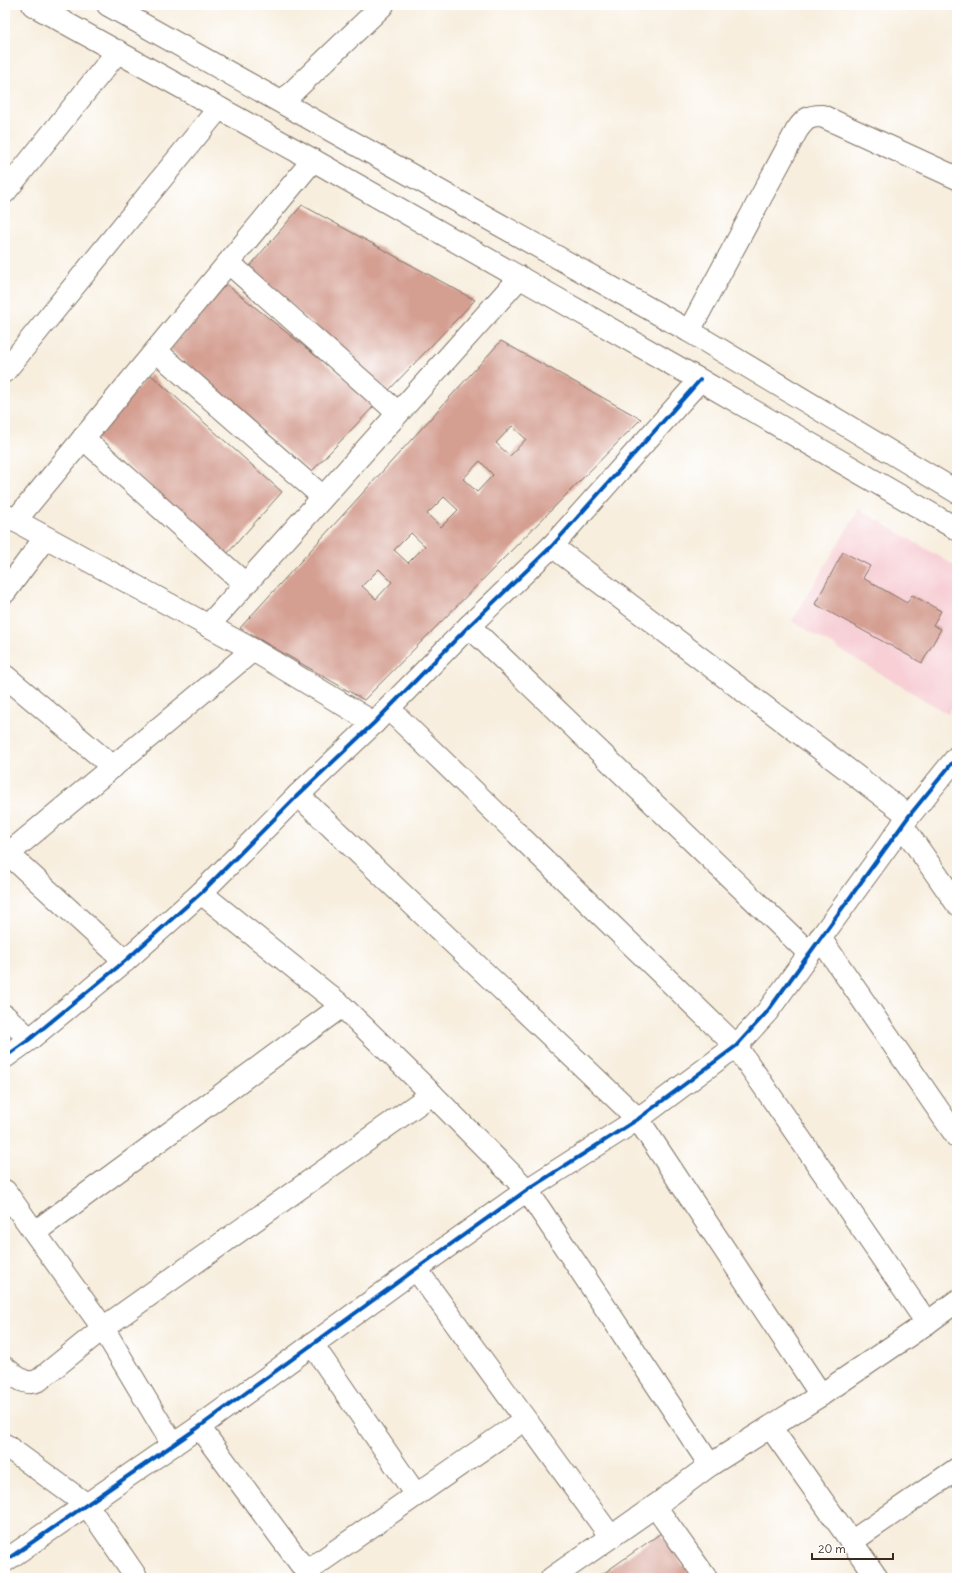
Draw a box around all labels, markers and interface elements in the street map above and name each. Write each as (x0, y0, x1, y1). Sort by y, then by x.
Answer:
scale bar (812, 1535, 893, 1561)
text: 20 m (818, 1541, 846, 1556)

